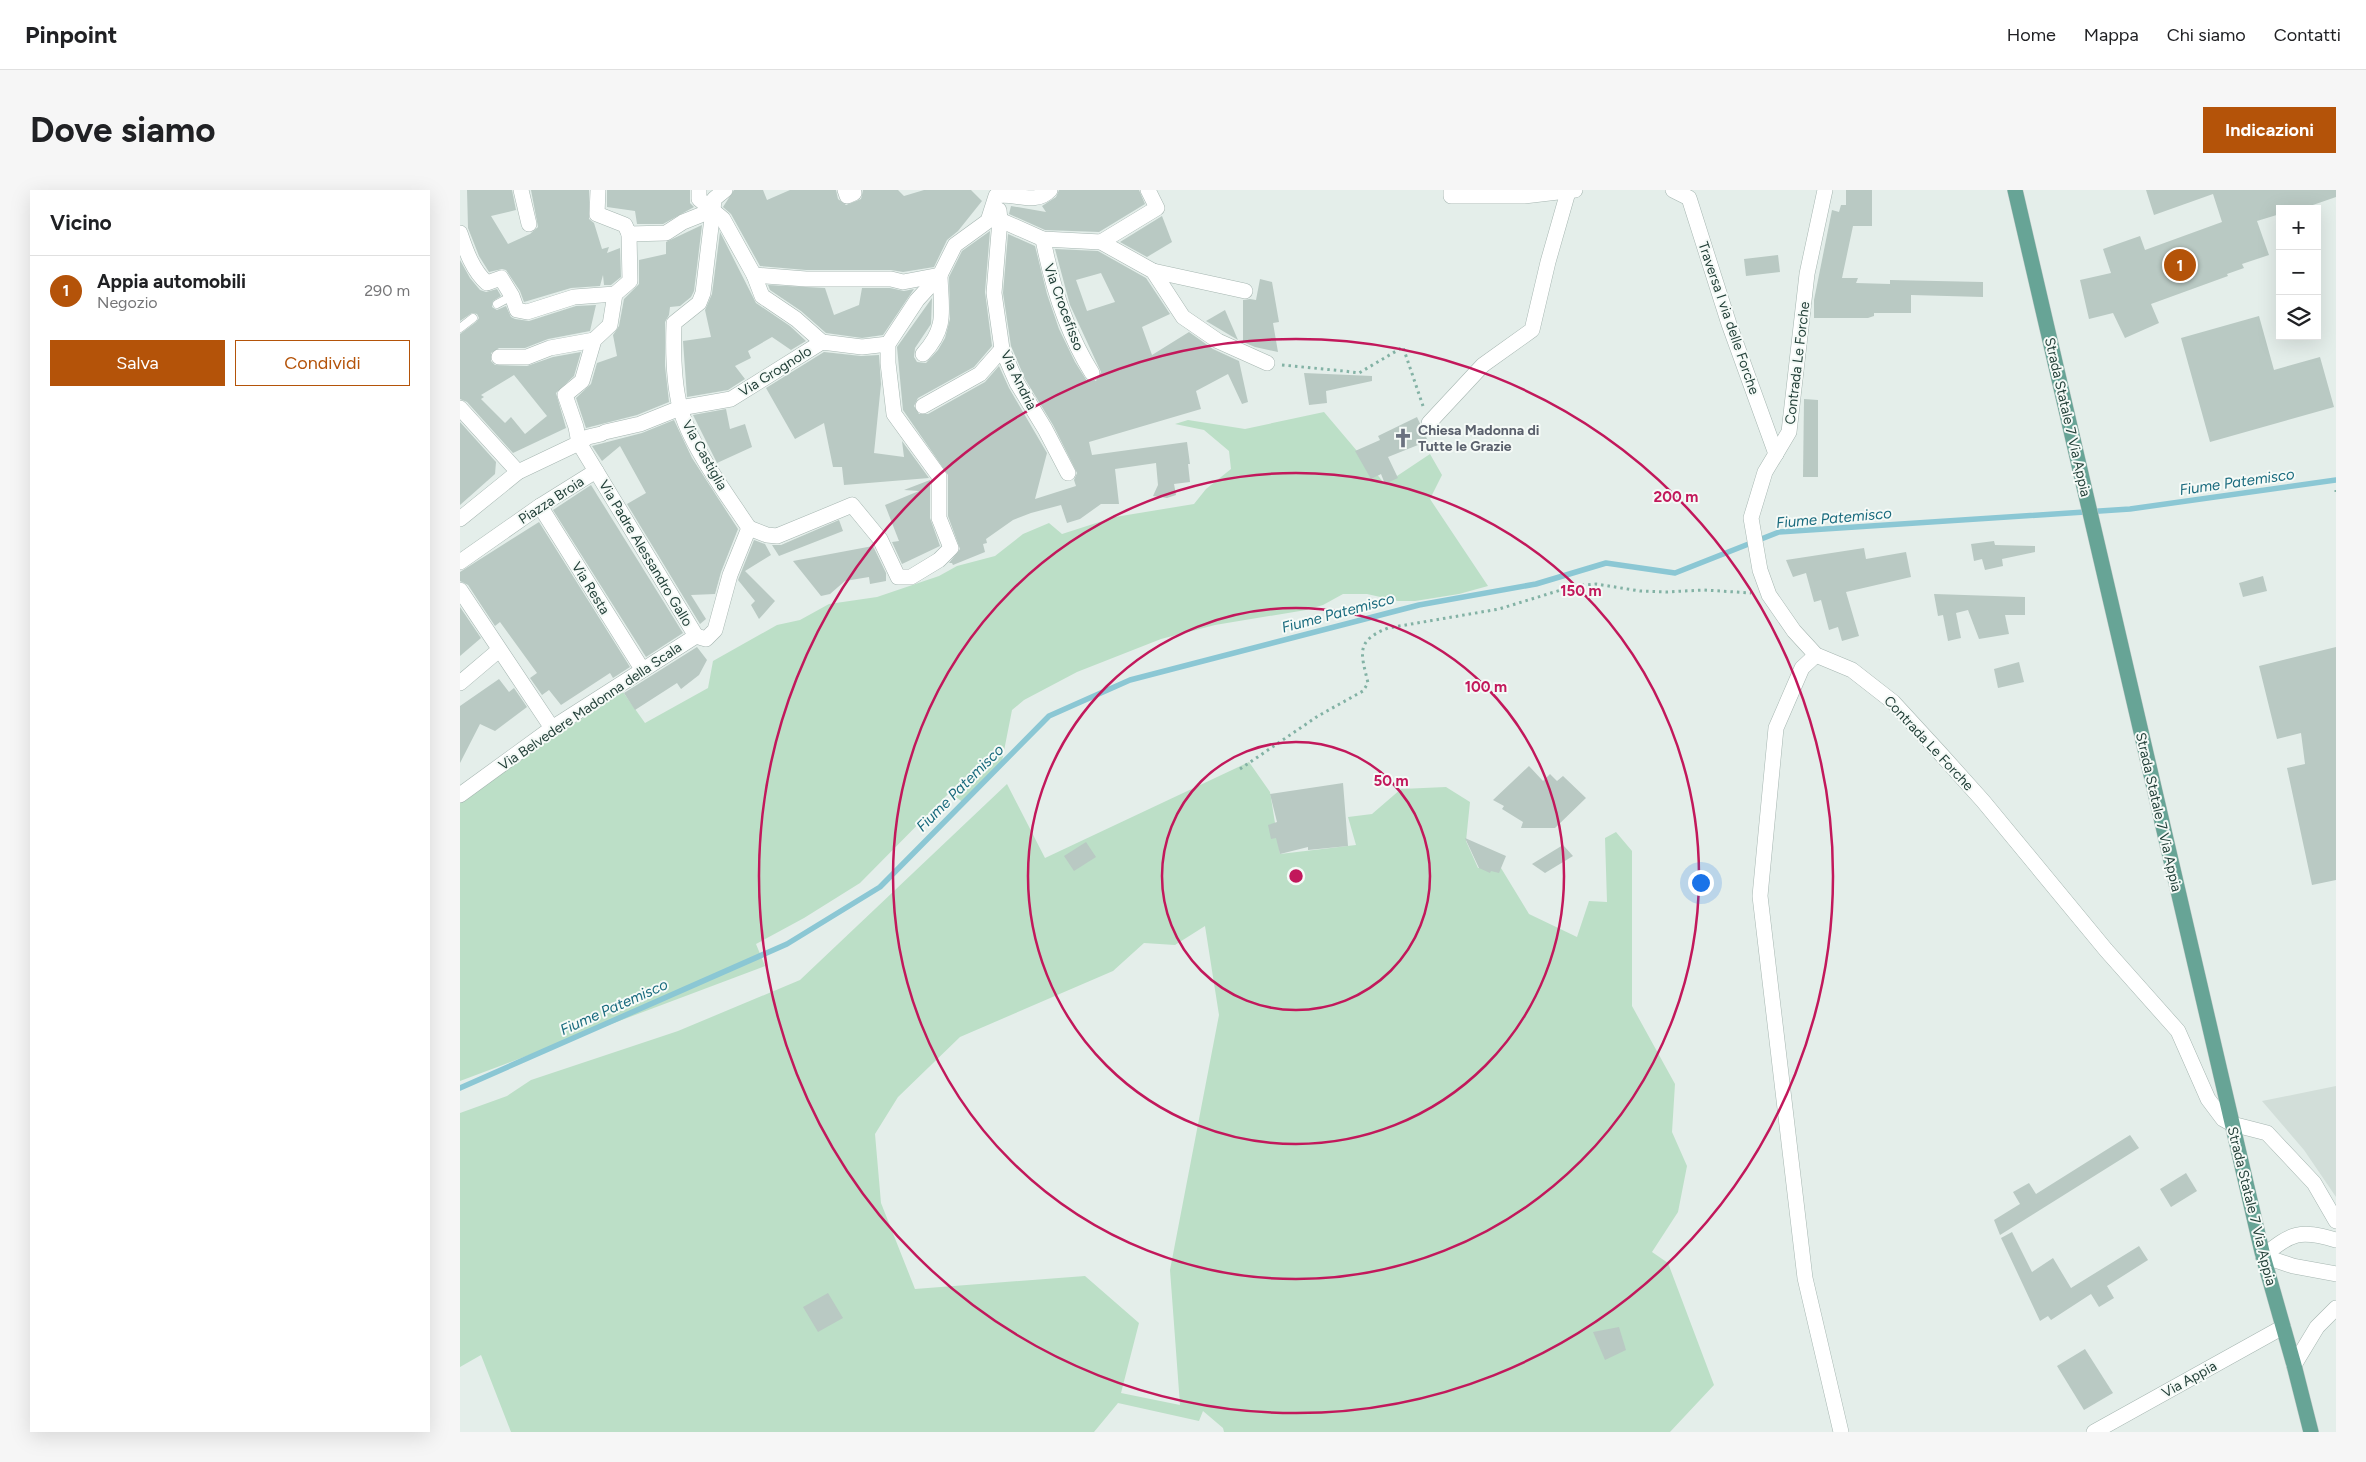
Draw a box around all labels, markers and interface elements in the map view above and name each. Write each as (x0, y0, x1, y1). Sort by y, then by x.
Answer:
text: Pinpoint (25, 20, 117, 49)
text: Home (2007, 24, 2056, 46)
text: Mappa (2084, 24, 2139, 46)
text: Chi siamo (2167, 24, 2246, 46)
text: Contatti (2274, 24, 2341, 46)
button: Indicazioni (2203, 107, 2336, 153)
text: Dove siamo (30, 109, 216, 151)
map controls (2276, 205, 2321, 340)
button: + (2276, 205, 2321, 250)
text: Vicino (50, 210, 112, 235)
street label: Traversa I via delle Forche (1694, 240, 1763, 397)
pin: 1 (2164, 246, 2196, 284)
button: − (2276, 250, 2321, 295)
street label: Via Crocefisso (1040, 261, 1087, 353)
text: Appia automobili (97, 270, 246, 293)
text: 1 (63, 281, 69, 300)
text: 290 m (364, 281, 410, 300)
text: Negozio (97, 293, 158, 312)
button: layers (2276, 295, 2321, 340)
street label: Contrada Le Forche (1782, 300, 1814, 426)
street label: Strada Statale 7 Via Appia (2041, 336, 2094, 498)
button: Salva (50, 340, 225, 386)
button: Condividi (235, 340, 410, 386)
street label: Via Grognolo (736, 342, 815, 400)
street label: Via Andria (997, 348, 1040, 413)
street label: Via Castiglia (678, 417, 731, 493)
place label: Chiesa Madonna di Tutte le Grazie (1418, 422, 1540, 455)
church icon: Chiesa Madonna di Tutte le Grazie (1392, 427, 1414, 449)
water label: Fiume Patemisco (2178, 465, 2296, 499)
street label: Piazza Broia (515, 473, 587, 528)
street label: Via Padre Alessandro Gallo (595, 477, 696, 629)
text: 200 m (1654, 488, 1698, 506)
water label: Fiume Patemisco (1775, 504, 1893, 532)
street label: Via Resta (568, 559, 613, 618)
text: 150 m (1560, 582, 1602, 600)
water label: Fiume Patemisco (1280, 589, 1397, 637)
street label: Via Belvedere Madonna della Scala (496, 639, 685, 774)
text: 100 m (1465, 678, 1507, 696)
street label: Contrada Le Forche (1880, 692, 1977, 795)
street label: Strada Statale 7 Via Appia (2132, 731, 2185, 893)
water label: Fiume Patemisco (913, 740, 1008, 835)
text: 50 m (1373, 772, 1409, 790)
centre of rings (1287, 867, 1305, 885)
your location (1688, 870, 1714, 896)
water label: Fiume Patemisco (557, 975, 671, 1039)
street label: Strada Statale 7 Via Appia (2224, 1125, 2279, 1287)
street label: Via Appia (2159, 1357, 2220, 1401)

